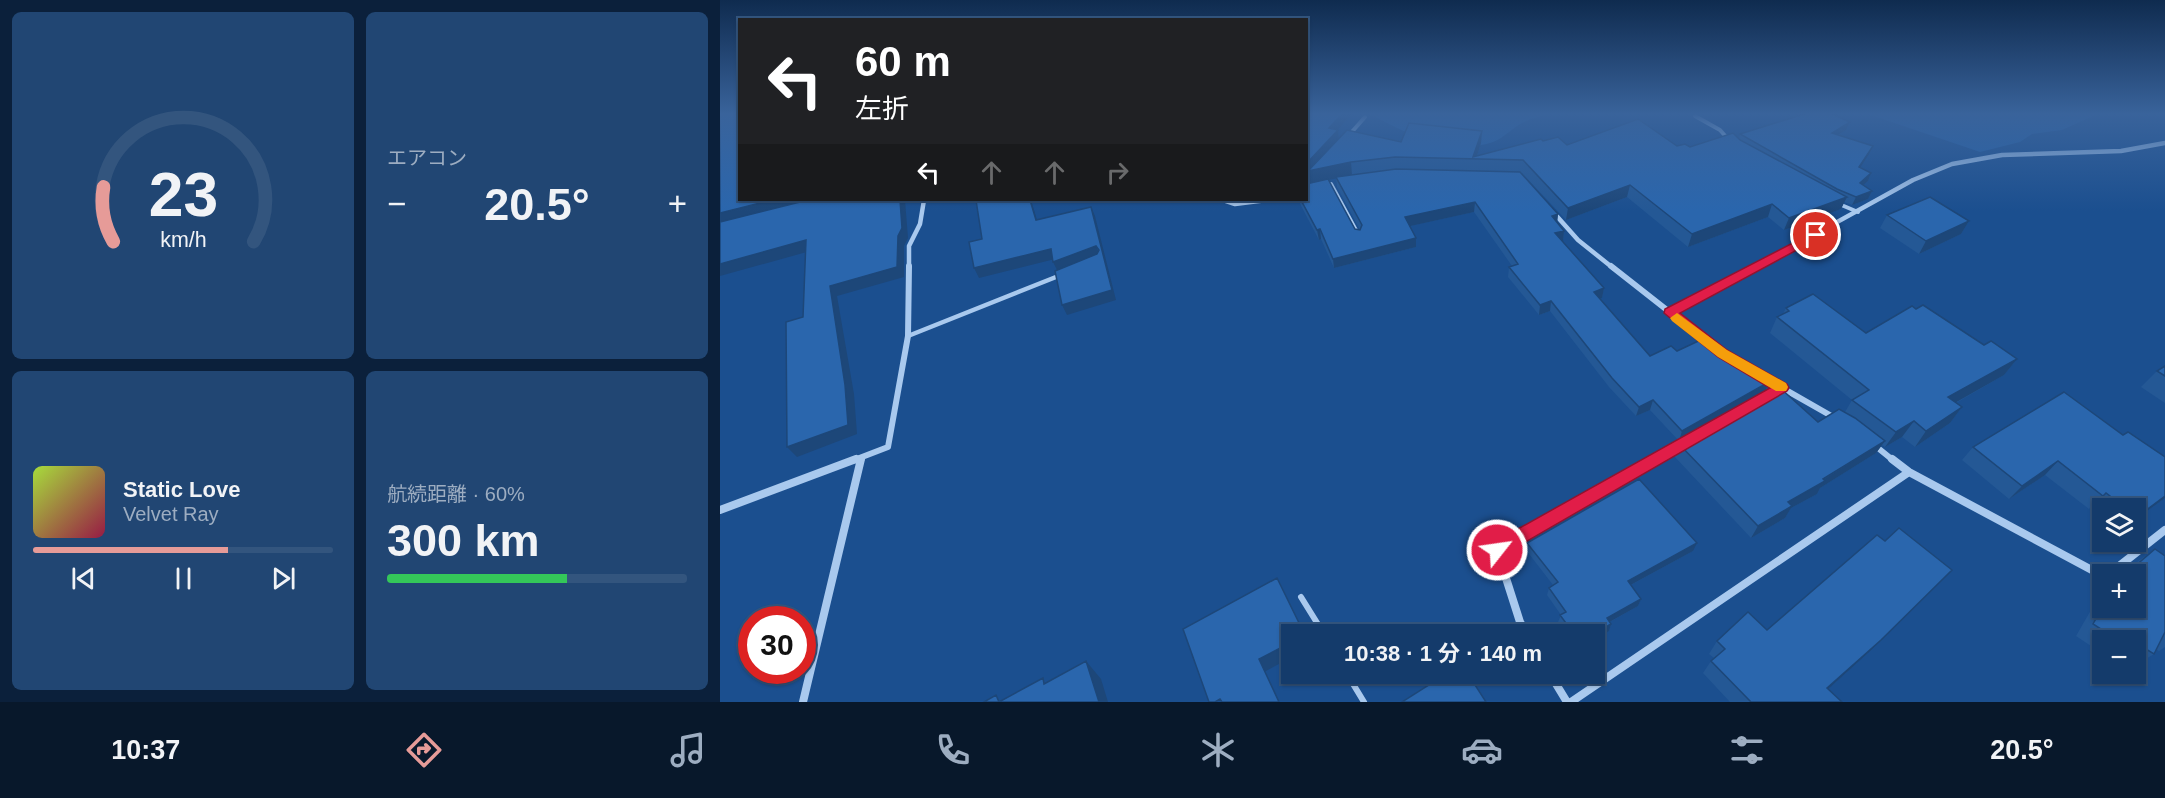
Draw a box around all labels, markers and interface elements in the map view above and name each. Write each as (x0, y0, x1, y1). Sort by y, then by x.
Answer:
text: 60 m (855, 38, 951, 85)
icon: left (756, 42, 834, 120)
text: 左折 (855, 94, 909, 124)
text: エアコン (387, 147, 467, 169)
icon: left (912, 156, 945, 189)
icon: ahead (975, 156, 1008, 189)
icon: ahead (1038, 156, 1071, 189)
icon: right (1101, 156, 1134, 189)
text: 23 (148, 160, 218, 229)
text: 20.5° (484, 179, 590, 230)
text: − (387, 185, 406, 222)
text: + (668, 185, 687, 222)
pin (1790, 209, 1841, 260)
icon: arrive (1799, 218, 1832, 251)
text: km/h (160, 229, 206, 253)
text: Static Love (123, 477, 240, 502)
text: 航続距離 · 60% (387, 483, 525, 505)
map controls (2092, 498, 2146, 684)
button: layers (2092, 498, 2146, 552)
text: Velvet Ray (123, 503, 219, 525)
text: 300 km (387, 515, 540, 566)
position arrow (1465, 518, 1529, 582)
icon: previous (67, 562, 100, 595)
icon: pause (167, 562, 200, 595)
icon: next (267, 562, 300, 595)
button: + (2092, 564, 2146, 618)
speed limit sign: 30 (738, 606, 816, 684)
button: − (2092, 630, 2146, 684)
text: 10:38 · 1 分 · 140 m (1344, 641, 1542, 666)
icon: directions (403, 729, 445, 771)
icon: music (667, 729, 709, 771)
icon: phone (932, 729, 974, 771)
icon: climate (1197, 729, 1239, 771)
icon: car (1461, 729, 1503, 771)
icon: filters (1726, 729, 1768, 771)
text: 10:37 (111, 735, 180, 765)
text: 20.5° (1990, 735, 2054, 765)

